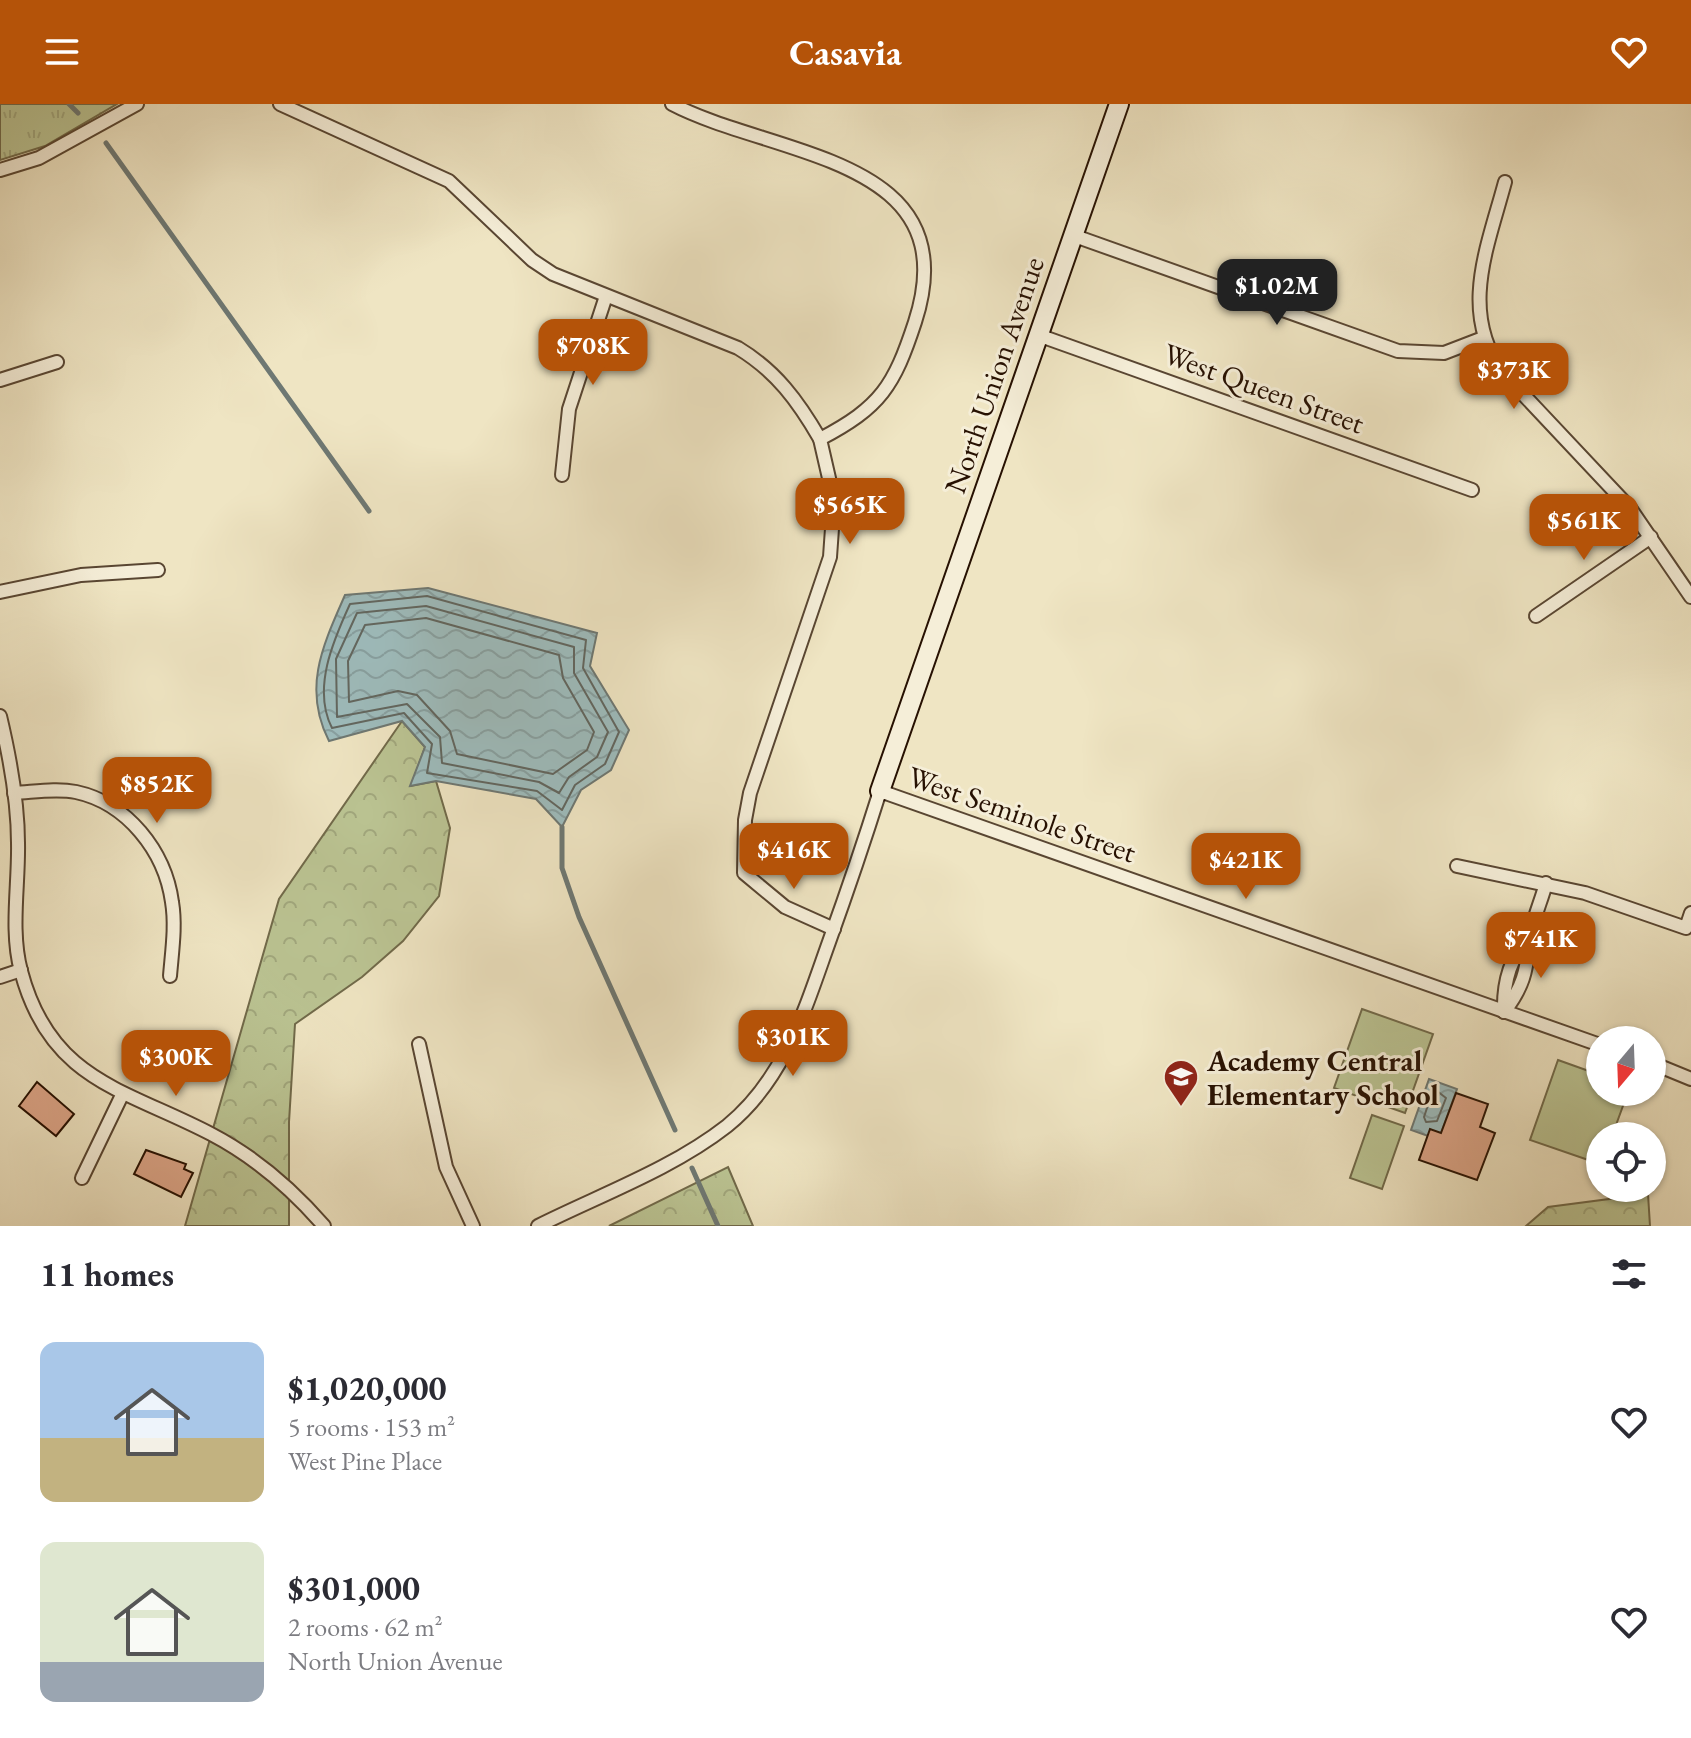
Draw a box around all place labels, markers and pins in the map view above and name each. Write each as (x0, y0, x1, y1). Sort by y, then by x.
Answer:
pin: $1.02M (1212, 259, 1342, 327)
pin: $708K (537, 319, 649, 387)
pin: $373K (1458, 343, 1570, 411)
pin: $565K (794, 478, 906, 546)
pin: $561K (1528, 494, 1640, 562)
pin: $852K (101, 757, 213, 825)
pin: $416K (738, 823, 850, 891)
pin: $421K (1190, 833, 1302, 901)
pin: $741K (1485, 912, 1597, 980)
pin: $301K (737, 1010, 849, 1078)
pin: $300K (120, 1030, 232, 1098)
place label: Academy Central Elementary School (1206, 1041, 1439, 1114)
school or university icon: Academy Central Elementary School (1162, 1058, 1200, 1108)

